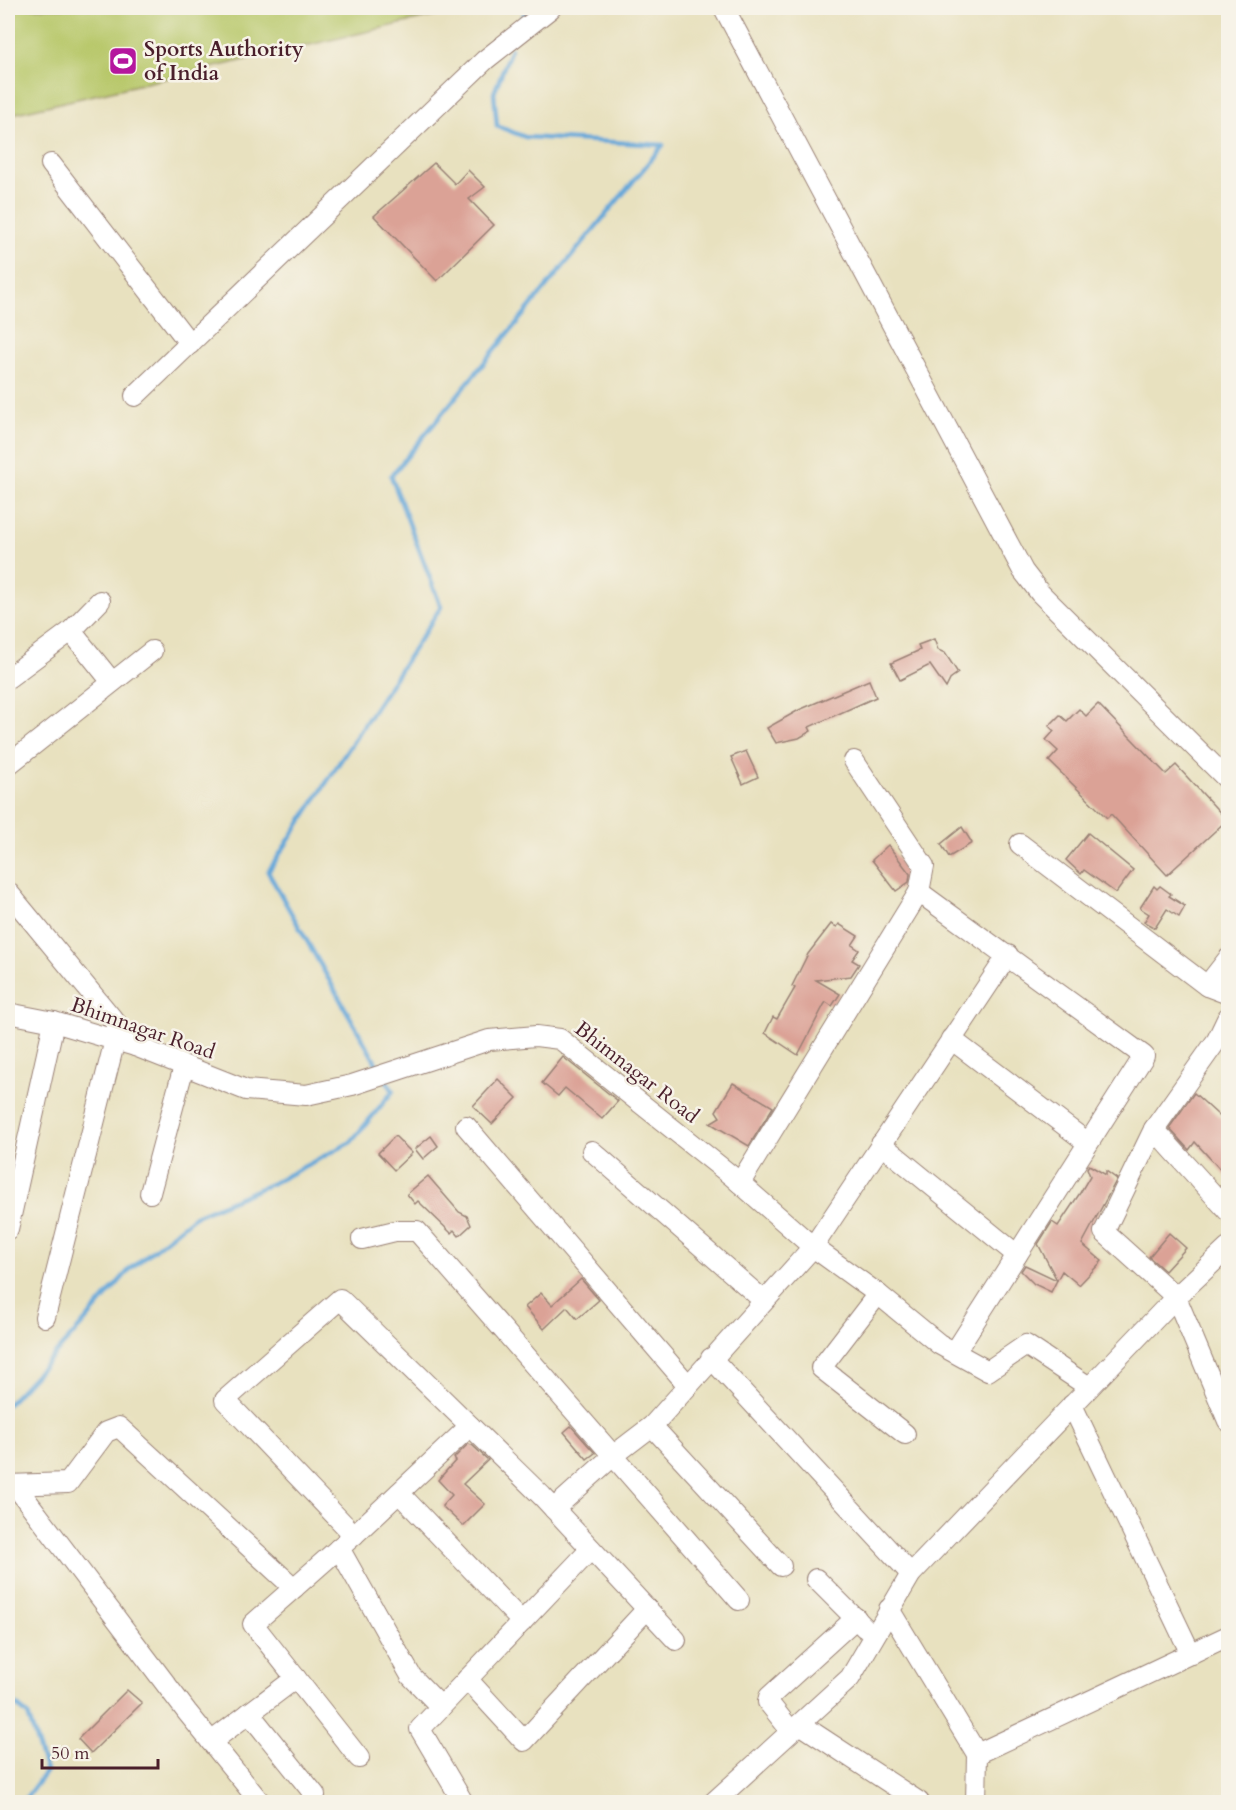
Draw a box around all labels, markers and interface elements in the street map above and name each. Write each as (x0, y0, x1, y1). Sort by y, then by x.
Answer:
place label: Sports Authority of India (144, 35, 304, 88)
sports icon: Sports Authority of India (107, 45, 139, 77)
street label: Bhimnagar Road (67, 990, 219, 1067)
street label: Bhimnagar Road (568, 1015, 705, 1130)
scale bar (42, 1732, 158, 1770)
text: 50 m (51, 1741, 90, 1766)

